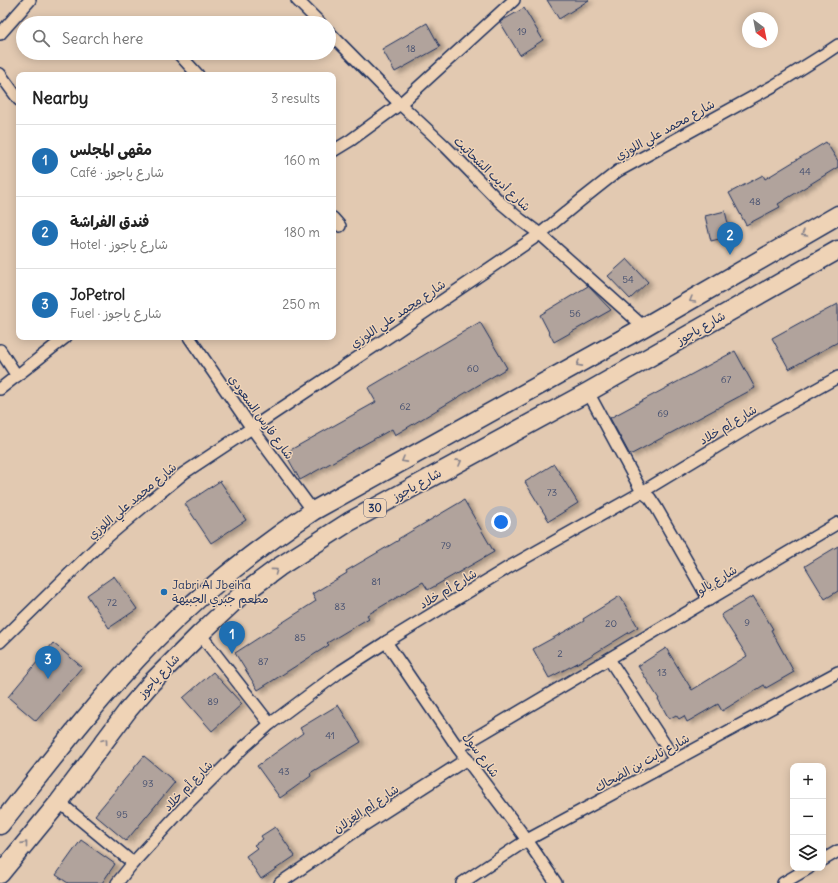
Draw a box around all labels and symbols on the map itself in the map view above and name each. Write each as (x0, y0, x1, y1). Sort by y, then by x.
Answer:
north arrow (742, 12, 778, 48)
house number: 19 (517, 25, 527, 38)
house number: 18 (406, 42, 416, 55)
street label: شارع محمد علي اللوزي (612, 96, 719, 167)
street label: شارع أديب الشحاتيت (449, 133, 534, 216)
house number: 44 (799, 165, 811, 178)
house number: 48 (749, 195, 761, 208)
pin: 2 (717, 222, 743, 255)
one-way arrow (801, 230, 808, 237)
house number: 54 (622, 273, 634, 286)
street label: شارع محمد علي اللوزي (347, 276, 450, 354)
one-way arrow (689, 295, 696, 302)
house number: 56 (569, 307, 581, 320)
street label: شارع ياجوز (673, 308, 729, 350)
one-way arrow (575, 359, 583, 366)
house number: 60 (467, 362, 479, 375)
street label: شارع فارس السعودي (224, 371, 297, 463)
house number: 67 (721, 373, 731, 386)
house number: 62 (399, 400, 411, 413)
street label: شارع أم خلاد (696, 401, 760, 449)
house number: 69 (657, 407, 669, 420)
one-way arrow (400, 456, 408, 463)
street label: شارع محمد علي اللوزي (84, 459, 182, 545)
one-way arrow (455, 459, 462, 467)
street label: شارع ياجوز (389, 465, 445, 506)
house number: 73 (547, 486, 558, 499)
road number: 30 (364, 499, 386, 517)
your location (491, 512, 511, 532)
house number: 79 (441, 539, 452, 552)
street label: شارع يالو (693, 562, 741, 600)
street label: شارع أم خلاد (416, 565, 480, 613)
one-way arrow (270, 568, 277, 575)
house number: 81 (371, 575, 381, 588)
place label: Jabri Al Jbeiha مطعم جبري الجبيهة (172, 577, 269, 608)
marker: Jabri Al Jbeiha مطعم جبري الجبيهة (159, 587, 169, 597)
house number: 72 (107, 596, 118, 609)
house number: 83 (334, 600, 346, 613)
house number: 9 (744, 616, 750, 629)
house number: 20 (605, 617, 617, 630)
pin: 1 (219, 621, 245, 654)
house number: 85 (294, 631, 306, 644)
pin: 3 (35, 646, 61, 679)
house number: 2 (557, 647, 563, 660)
street label: شارع ياجوز (134, 651, 184, 703)
house number: 87 (258, 655, 268, 668)
house number: 13 (657, 666, 667, 679)
house number: 89 (207, 695, 219, 708)
house number: 41 (325, 729, 335, 742)
street label: شارع سول (459, 729, 503, 781)
street label: شارع ثابت بن الضحاك (592, 730, 693, 797)
one-way arrow (100, 739, 107, 746)
street label: شارع أم خلاد (160, 757, 217, 816)
house number: 43 (278, 765, 290, 778)
house number: 93 (142, 777, 154, 790)
street label: شارع أم الغزلان (330, 781, 402, 838)
house number: 95 (116, 808, 128, 821)
one-way arrow (20, 841, 27, 848)

